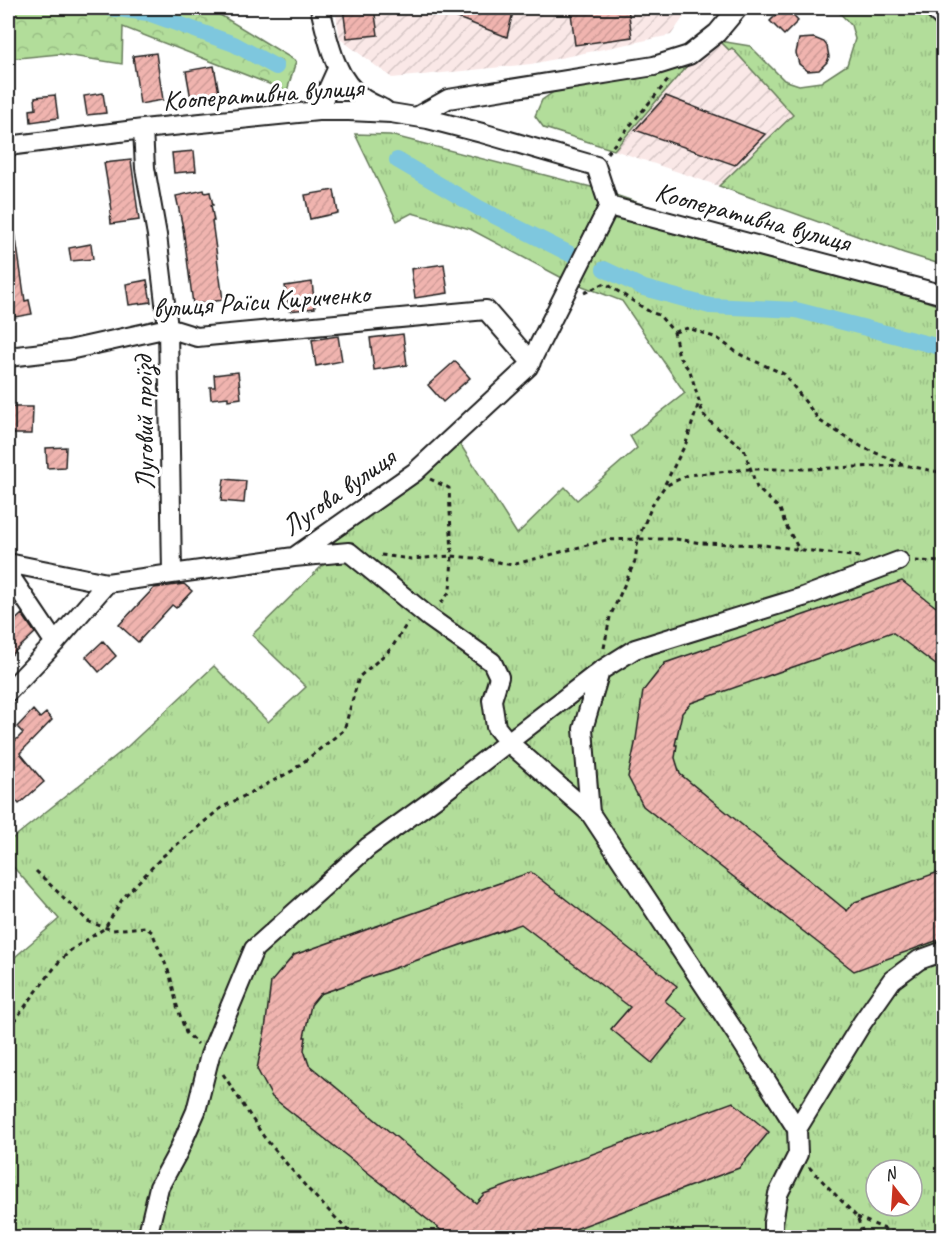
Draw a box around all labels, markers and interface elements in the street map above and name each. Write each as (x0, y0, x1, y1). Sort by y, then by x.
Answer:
street label: Кооперативна вулиця (162, 69, 367, 118)
street label: Кооперативна вулиця (651, 174, 857, 260)
street label: вулиця Раїси Кириченко (151, 275, 374, 326)
street label: Луговий проїзд (125, 353, 163, 490)
street label: Лугова вулиця (275, 438, 404, 543)
north arrow (864, 1158, 924, 1218)
text: N (882, 1163, 901, 1186)

